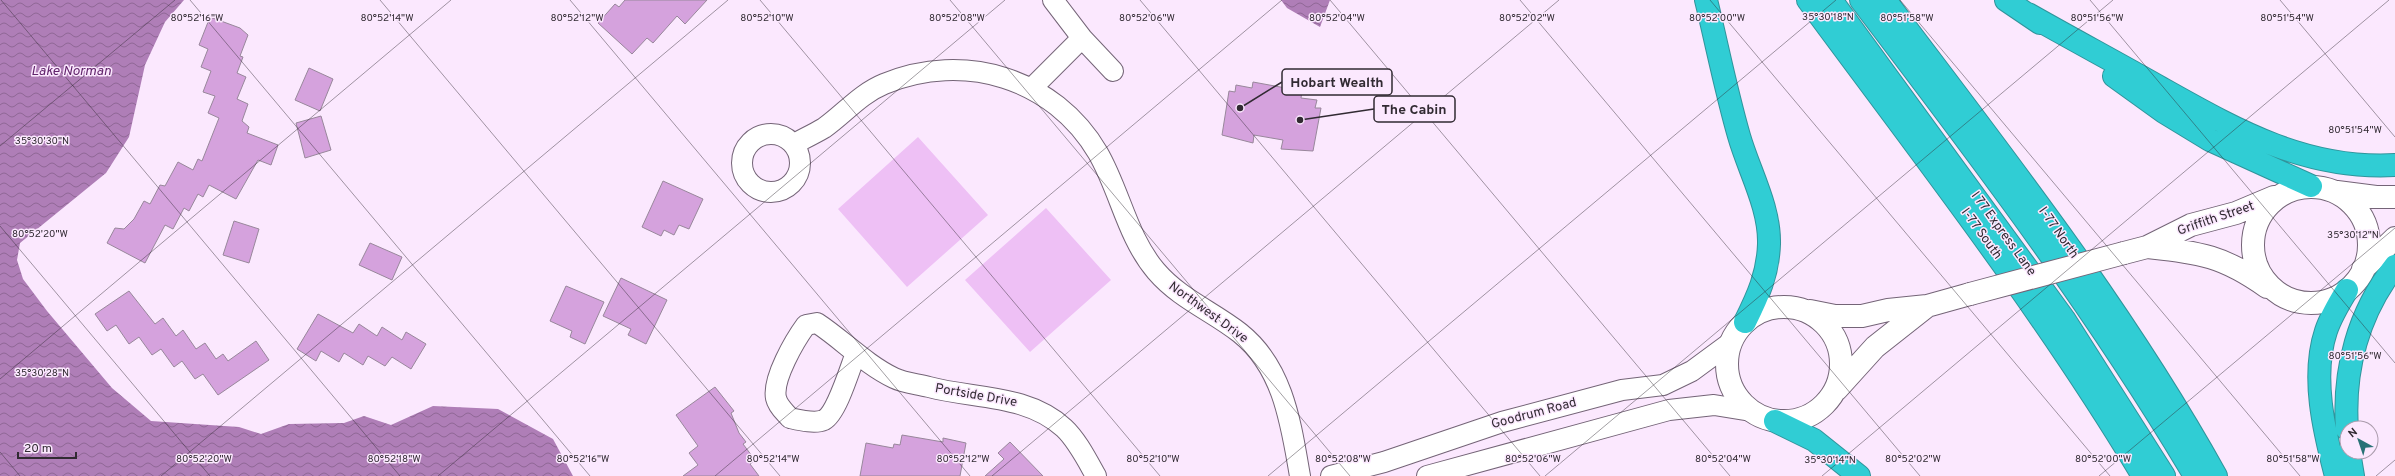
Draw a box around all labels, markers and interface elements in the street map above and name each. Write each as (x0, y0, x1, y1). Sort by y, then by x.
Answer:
text: 35°30'18"N (1802, 11, 1854, 24)
text: 80°52'16"W (170, 12, 224, 25)
text: 80°52'14"W (360, 12, 414, 25)
text: 80°52'12"W (550, 12, 604, 25)
text: 80°52'10"W (740, 12, 794, 25)
text: 80°52'08"W (929, 12, 985, 25)
text: 80°52'06"W (1119, 12, 1175, 25)
text: 80°52'04"W (1309, 12, 1365, 25)
text: 80°52'02"W (1499, 12, 1555, 25)
text: 80°52'00"W (1689, 12, 1745, 25)
text: 80°51'58"W (1880, 12, 1934, 25)
text: 80°51'56"W (2070, 12, 2124, 25)
text: 80°51'54"W (2260, 12, 2314, 25)
water label: Lake Norman (31, 63, 111, 80)
callout: Hobart Wealth (1282, 69, 1392, 95)
text: Hobart Wealth (1290, 75, 1384, 92)
callout: The Cabin (1374, 96, 1455, 122)
text: The Cabin (1381, 102, 1447, 119)
text: 80°51'54"W (2328, 124, 2382, 137)
text: 35°30'30"N (15, 135, 69, 148)
street label: I 77 Express Lane (1967, 189, 2039, 279)
street label: Griffith Street (2176, 198, 2257, 240)
street label: I-77 North (2035, 204, 2081, 262)
street label: I-77 South (1957, 205, 2005, 263)
text: 80°52'20"W (12, 228, 68, 241)
text: 35°30'12"N (2327, 229, 2379, 242)
street label: Northwest Drive (1165, 279, 1251, 347)
text: 80°51'56"W (2328, 350, 2382, 363)
text: 35°30'28"N (15, 367, 69, 380)
street label: Portside Drive (934, 381, 1018, 411)
street label: Goodrum Road (1490, 395, 1578, 433)
north arrow (2339, 420, 2379, 460)
text: N (2346, 425, 2361, 441)
scale bar (18, 434, 76, 460)
text: 20 m (24, 441, 52, 457)
text: 80°52'20"W (176, 453, 232, 466)
text: 80°52'18"W (367, 453, 421, 466)
text: 80°52'16"W (556, 453, 610, 466)
text: 80°52'14"W (746, 453, 800, 466)
text: 80°52'12"W (936, 453, 990, 466)
text: 80°52'10"W (1126, 453, 1180, 466)
text: 80°52'08"W (1315, 453, 1371, 466)
text: 80°52'06"W (1505, 453, 1561, 466)
text: 80°52'04"W (1695, 453, 1751, 466)
text: 80°52'02"W (1885, 453, 1941, 466)
text: 80°52'00"W (2075, 453, 2131, 466)
text: 80°51'58"W (2266, 453, 2320, 466)
text: 35°30'14"N (1804, 454, 1856, 467)

